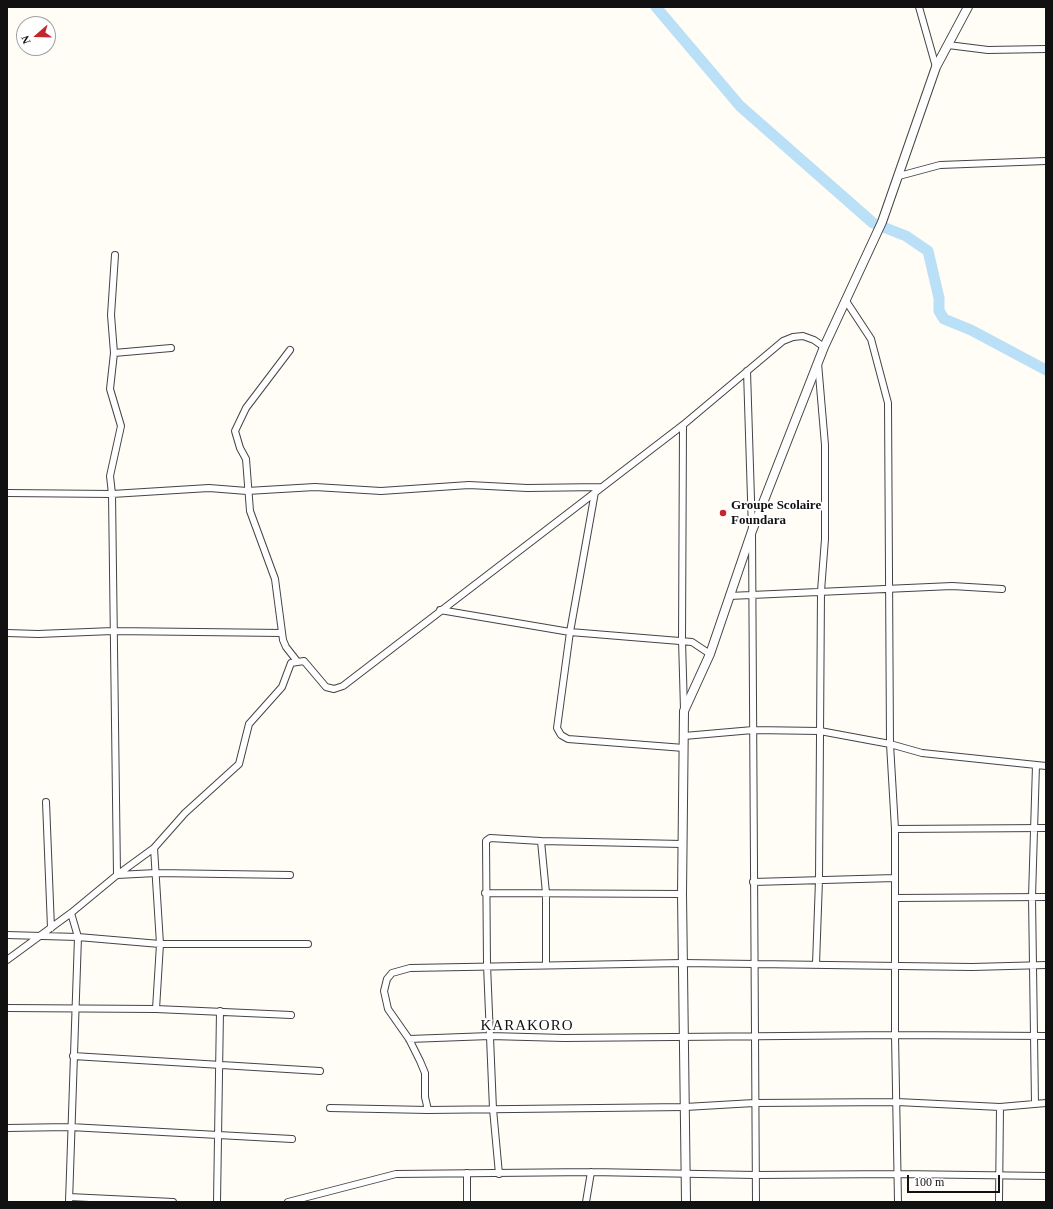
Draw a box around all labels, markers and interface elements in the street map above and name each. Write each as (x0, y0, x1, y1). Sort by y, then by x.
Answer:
north arrow (16, 16, 56, 56)
text: N (19, 34, 33, 46)
place label: Groupe Scolaire Foundara (731, 498, 821, 529)
marker: Groupe Scolaire Foundara (718, 508, 728, 518)
district label: KARAKORO (480, 1017, 574, 1035)
scale bar (909, 1167, 1002, 1193)
text: 100 m (914, 1175, 944, 1189)

